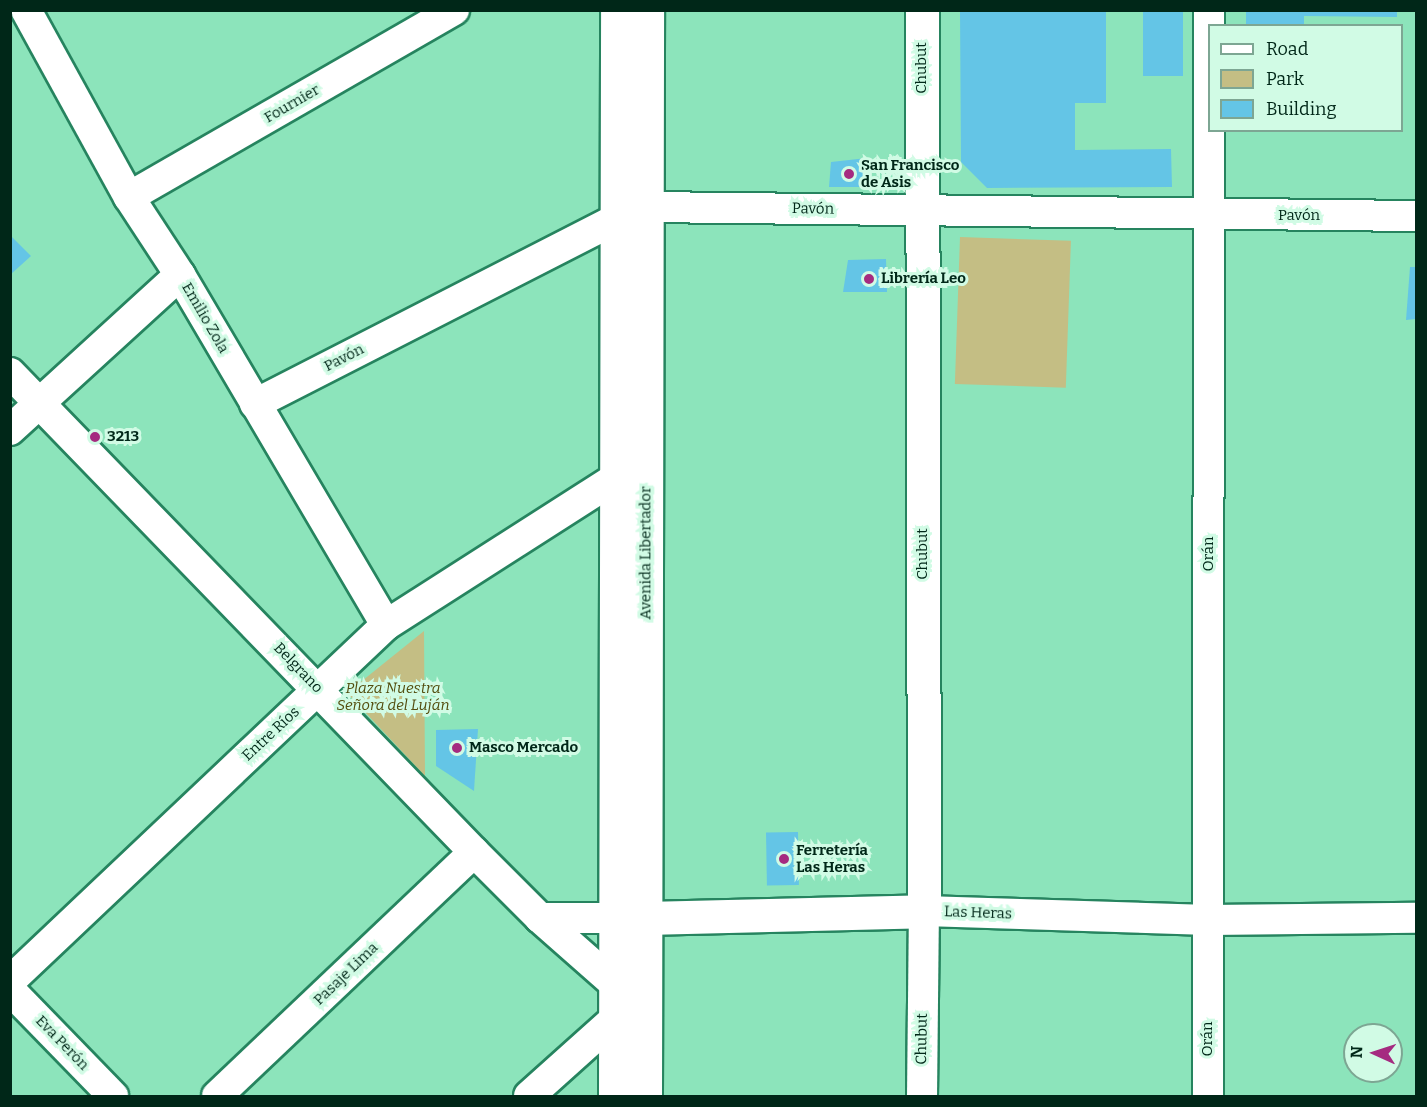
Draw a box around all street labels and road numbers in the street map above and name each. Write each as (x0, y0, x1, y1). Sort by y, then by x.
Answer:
street label: Chubut (913, 42, 931, 94)
street label: Fournier (261, 81, 323, 127)
street label: Pavón (792, 200, 834, 218)
street label: Pavón (1278, 207, 1320, 225)
street label: Emilio Zola (178, 280, 232, 356)
street label: Pavón (321, 340, 367, 376)
street label: Avenida Libertador (637, 486, 655, 620)
street label: Chubut (914, 528, 932, 580)
street label: Orán (1200, 537, 1218, 571)
street label: Belgrano (270, 639, 326, 697)
street label: Entre Ríos (239, 703, 303, 765)
street label: Las Heras (944, 903, 1012, 923)
street label: Pasaje Lima (310, 939, 382, 1009)
street label: Eva Perón (32, 1012, 92, 1074)
street label: Chubut (913, 1013, 931, 1065)
street label: Orán (1199, 1022, 1217, 1056)

